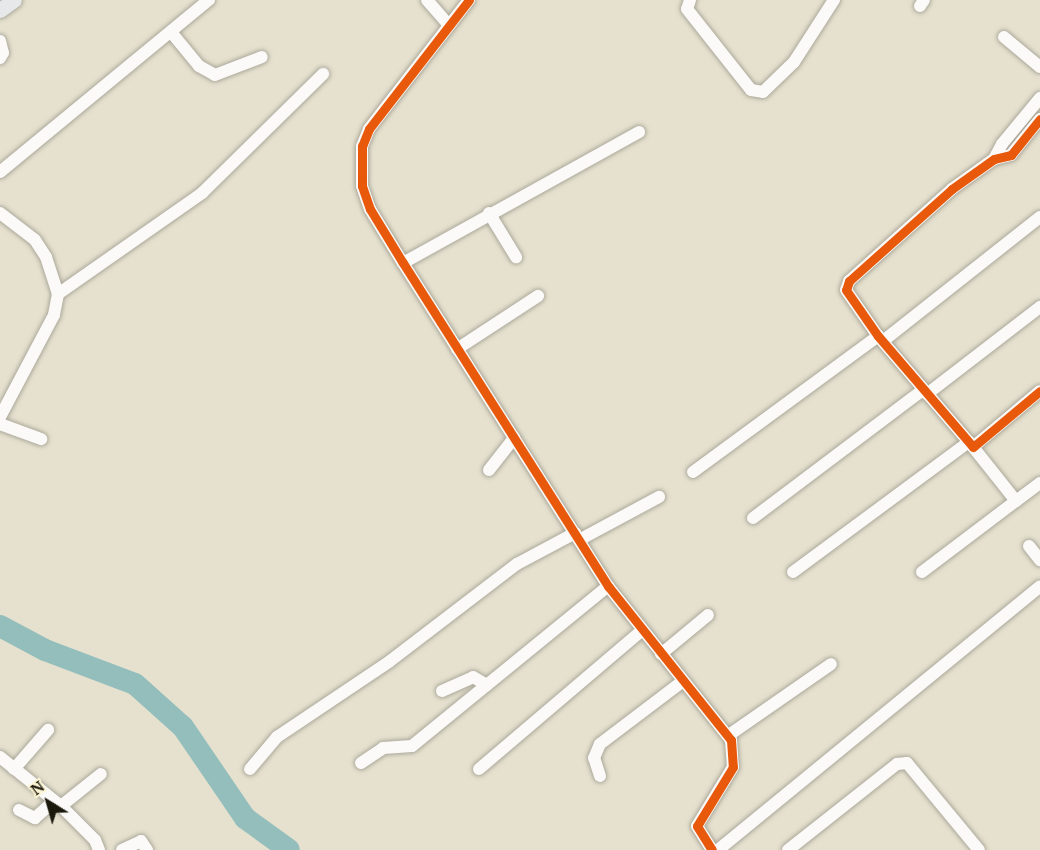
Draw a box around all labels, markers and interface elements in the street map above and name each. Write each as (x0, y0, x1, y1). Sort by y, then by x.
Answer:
north arrow (18, 772, 78, 832)
text: N (26, 775, 49, 800)

